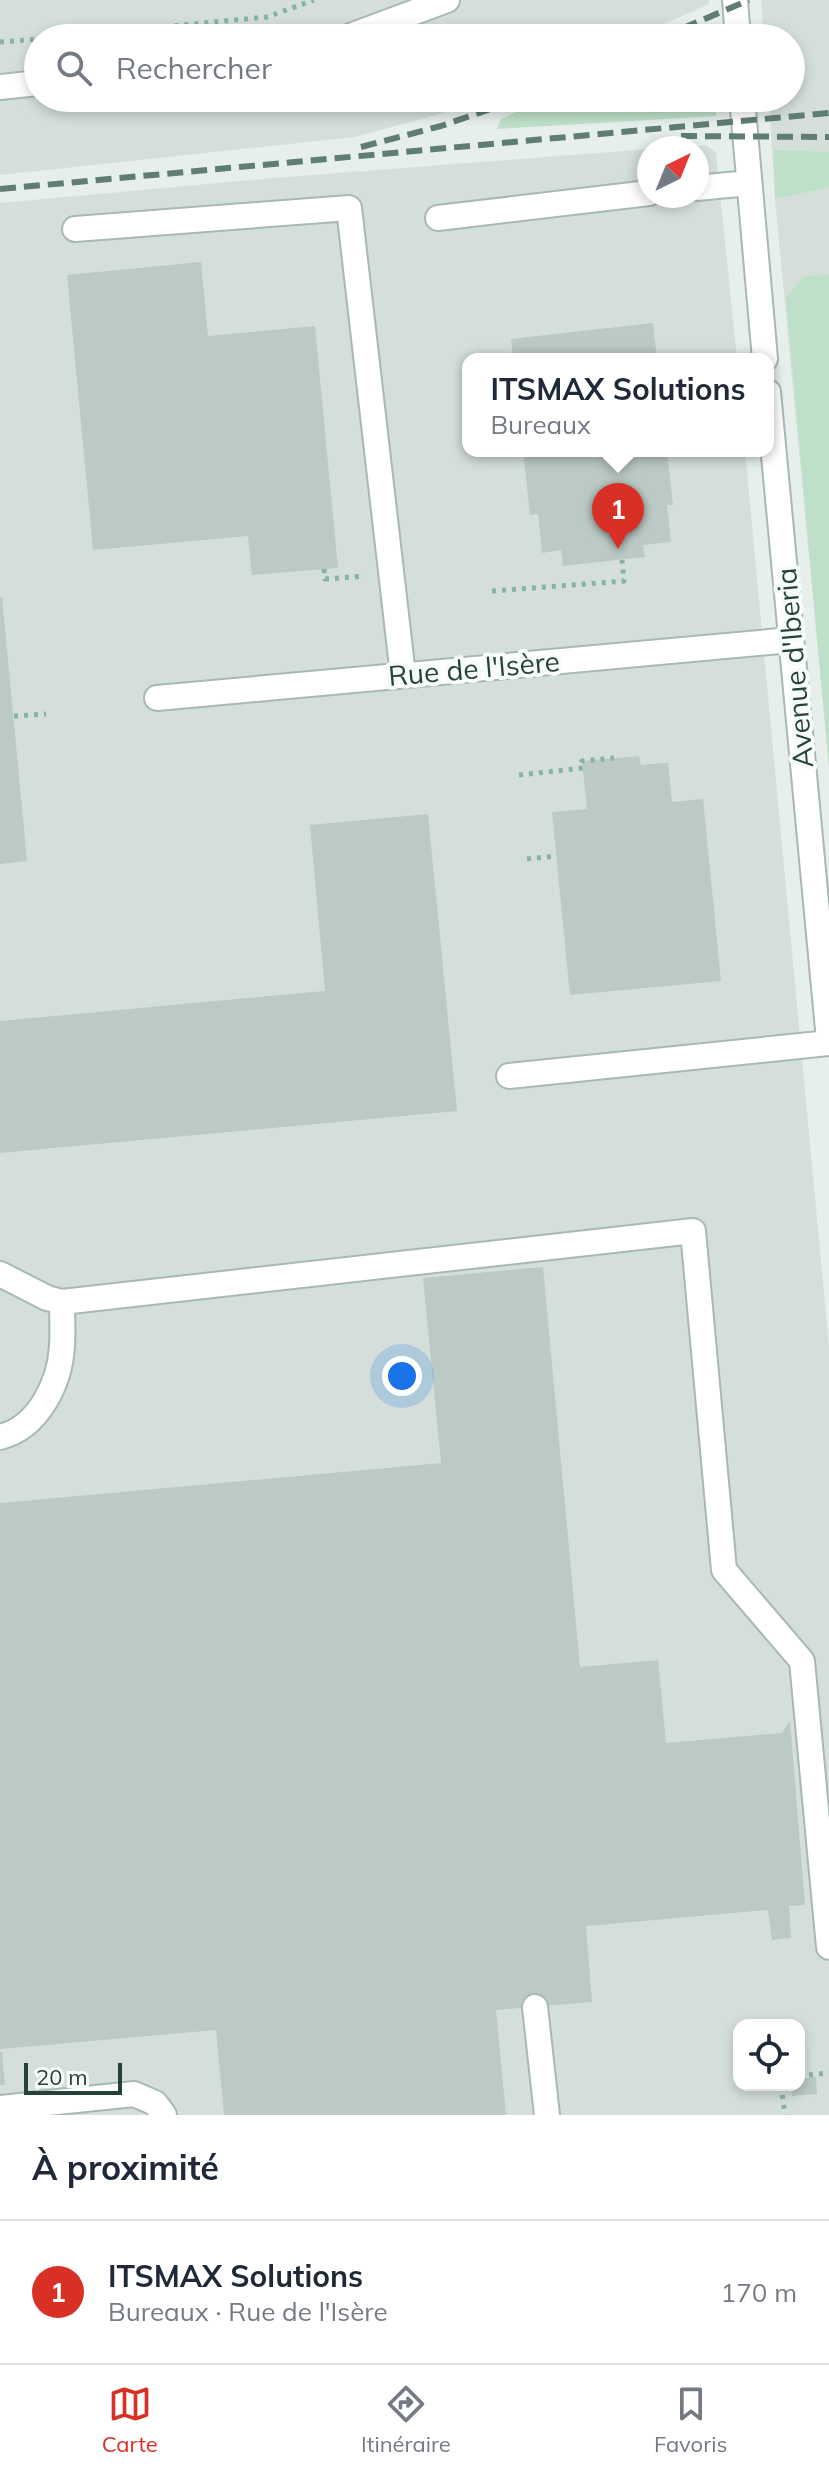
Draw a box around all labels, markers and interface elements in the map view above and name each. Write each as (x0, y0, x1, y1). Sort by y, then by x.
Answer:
search box (24, 24, 805, 112)
icon: search (52, 46, 96, 90)
text: Rechercher (116, 49, 272, 87)
north arrow (637, 136, 709, 208)
popup (462, 353, 774, 457)
text: ITSMAX Solutions (490, 370, 746, 408)
text: Bureaux (490, 408, 591, 441)
pin: 1 (592, 483, 644, 549)
street label: Avenue d'Iberia (768, 566, 820, 770)
street label: Rue de l'Isère (387, 643, 561, 693)
your location (382, 1356, 422, 1396)
map controls (733, 2019, 805, 2091)
button: locate (733, 2019, 805, 2091)
scale bar (24, 2059, 122, 2095)
text: 20 m (36, 2063, 87, 2091)
text: À proximité (32, 2146, 219, 2189)
text: ITSMAX Solutions (108, 2257, 363, 2295)
text: 1 (50, 2276, 66, 2309)
text: 170 m (721, 2276, 797, 2309)
text: Bureaux · Rue de l'Isère (108, 2295, 388, 2328)
tab: Carte (102, 2382, 158, 2458)
tab: Itinéraire (361, 2382, 451, 2458)
tab: Favoris (654, 2382, 727, 2458)

